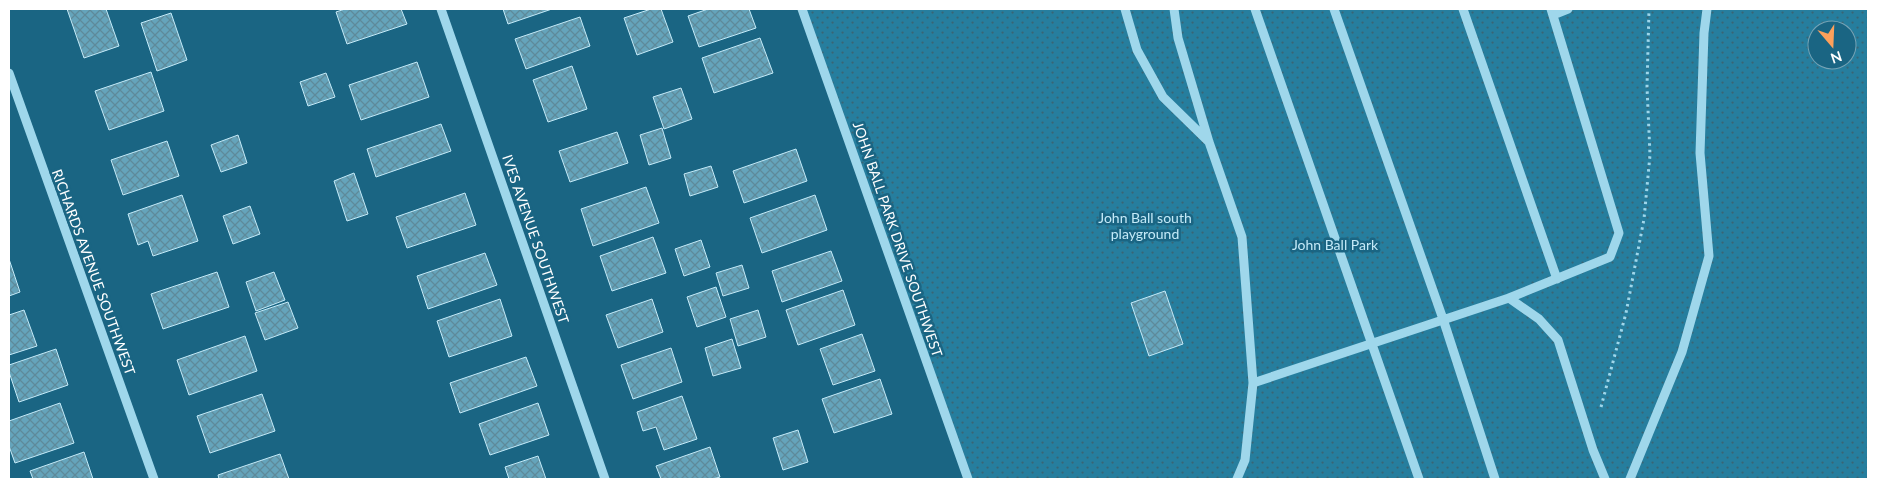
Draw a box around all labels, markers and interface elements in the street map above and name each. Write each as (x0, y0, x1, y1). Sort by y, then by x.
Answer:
north arrow (1807, 20, 1857, 70)
text: N (1829, 48, 1844, 68)
street label: JOHN BALL PARK DRIVE SOUTHWEST (850, 119, 947, 360)
street label: IVES AVENUE SOUTHWEST (499, 152, 573, 326)
street label: RICHARDS AVENUE SOUTHWEST (49, 167, 139, 378)
park label: John Ball south playground (1098, 209, 1192, 242)
park label: John Ball Park (1292, 236, 1379, 253)

